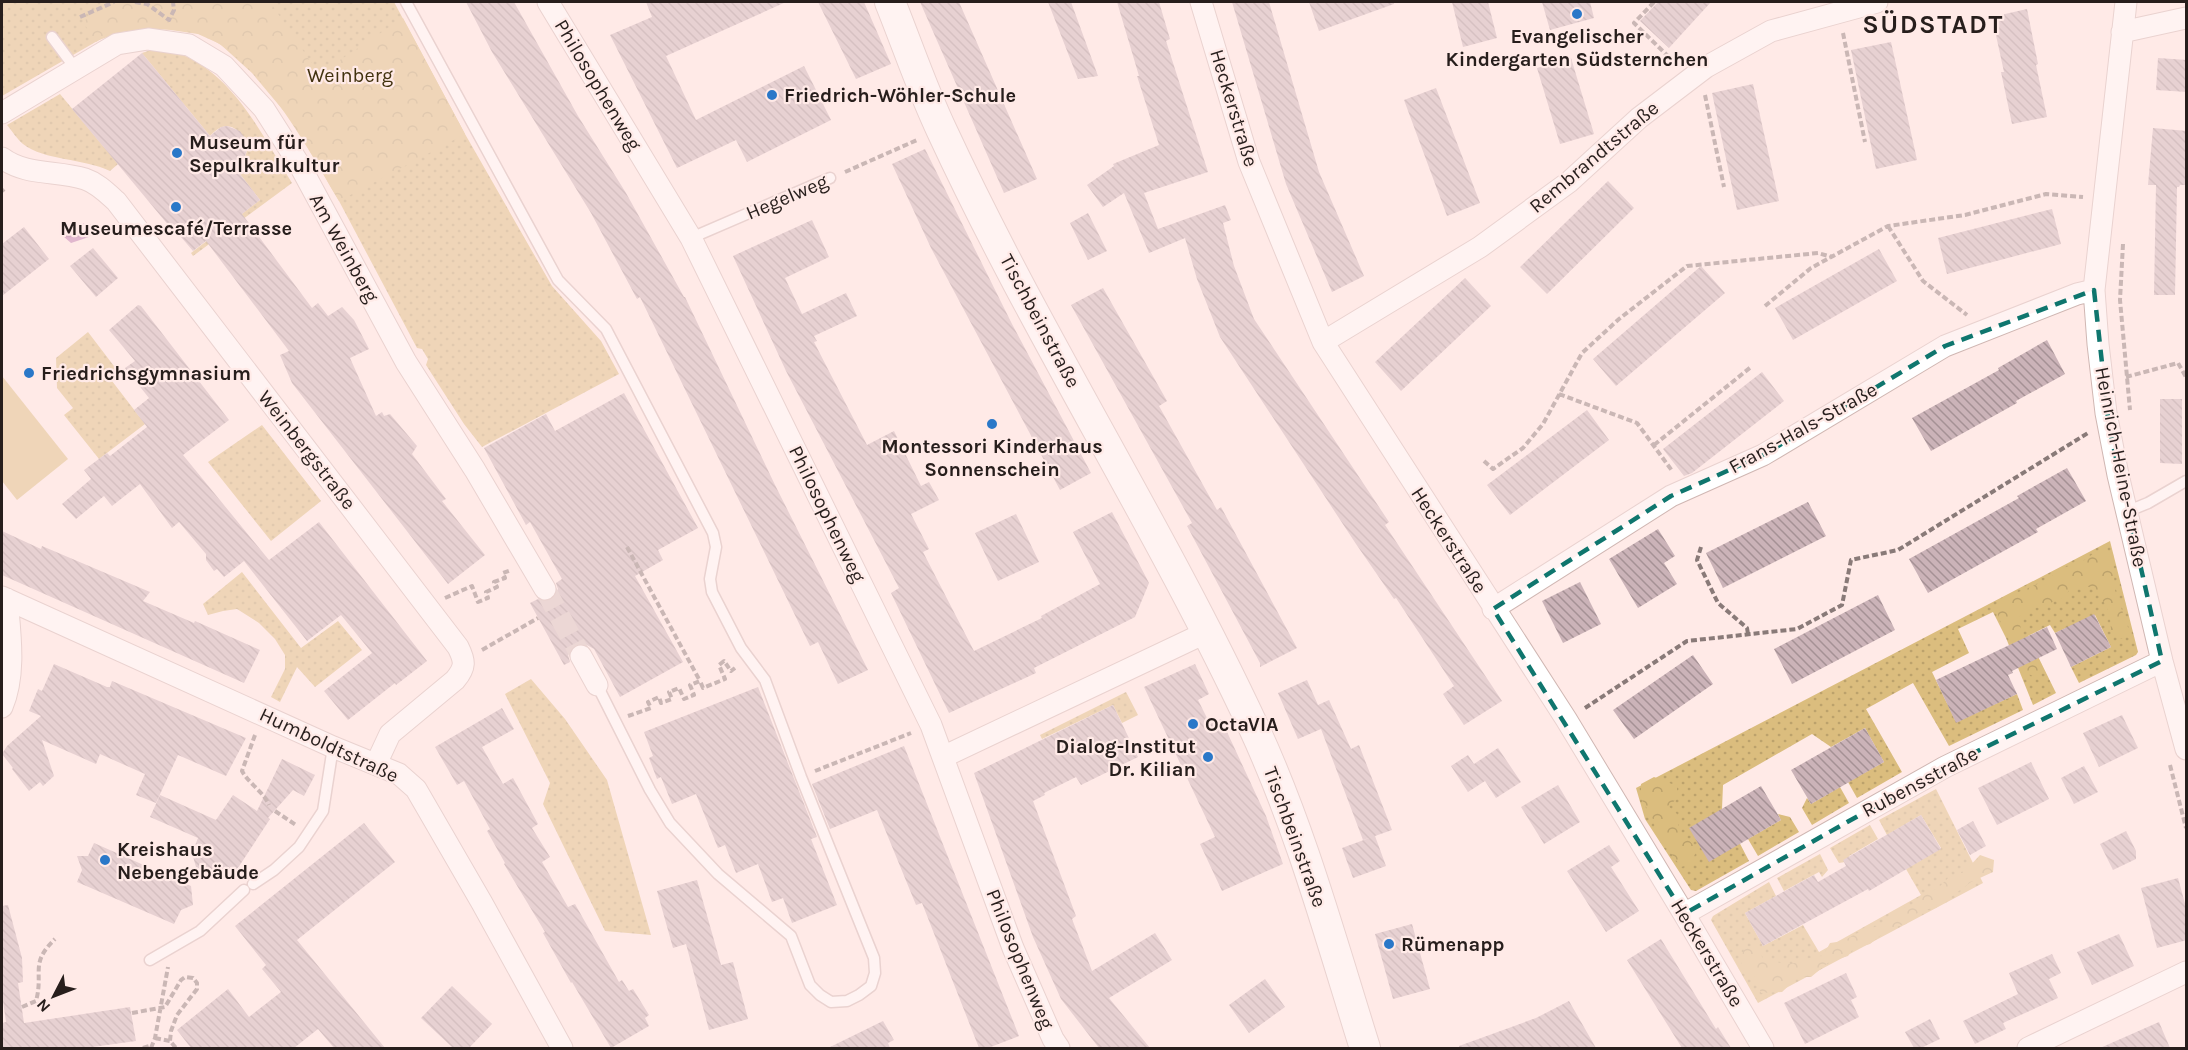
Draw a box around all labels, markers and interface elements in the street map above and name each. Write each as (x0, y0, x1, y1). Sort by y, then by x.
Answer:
marker: Evangelischer Kindergarten Südsternchen (1570, 7, 1584, 21)
district label: SÜDSTADT (1862, 9, 2004, 40)
street label: Philosophenweg (550, 15, 646, 155)
place label: Evangelischer Kindergarten Südsternchen (1446, 25, 1708, 71)
street label: Heckerstraße (1205, 47, 1263, 169)
park label: Weinberg (307, 64, 393, 87)
place label: Friedrich-Wöhler-Schule (784, 84, 1016, 107)
marker: Friedrich-Wöhler-Schule (765, 88, 779, 102)
street label: Rembrandtstraße (1525, 96, 1663, 218)
place label: Museum für Sepulkralkultur (189, 131, 340, 177)
marker: Museum für Sepulkralkultur (170, 146, 184, 160)
street label: Hegelweg (743, 169, 831, 225)
street label: Am Weinberg (305, 190, 383, 306)
marker: Museumescafé/Terrasse (169, 200, 183, 214)
place label: Museumescafé/Terrasse (60, 217, 292, 240)
street label: Tischbeinstraße (995, 250, 1085, 392)
place label: Friedrichsgymnasium (41, 362, 251, 385)
street label: Heinrich-Heine-Straße (2090, 365, 2152, 569)
marker: Friedrichsgymnasium (22, 366, 36, 380)
street label: Frans-Hals-Straße (1725, 378, 1881, 478)
street label: Weinbergstraße (253, 386, 361, 514)
marker: Montessori Kinderhaus Sonnenschein (985, 417, 999, 431)
place label: Montessori Kinderhaus Sonnenschein (881, 435, 1103, 481)
street label: Philosophenweg (784, 442, 870, 586)
street label: Heckerstraße (1406, 483, 1492, 597)
street label: Humboldtstraße (256, 703, 402, 787)
place label: OctaVIA (1205, 713, 1279, 736)
marker: OctaVIA (1186, 717, 1200, 731)
place label: Dialog-Institut Dr. Kilian (1056, 735, 1196, 781)
street label: Rubensstraße (1858, 742, 1982, 822)
marker: Dialog-Institut Dr. Kilian (1201, 750, 1215, 764)
street label: Tischbeinstraße (1259, 764, 1331, 910)
place label: Kreishaus Nebengebäude (117, 838, 259, 884)
marker: Kreishaus Nebengebäude (98, 853, 112, 867)
street label: Philosophenweg (981, 886, 1059, 1032)
street label: Heckerstraße (1666, 895, 1748, 1011)
place label: Rümenapp (1401, 933, 1505, 956)
marker: Rümenapp (1382, 937, 1396, 951)
north arrow (24, 966, 84, 1026)
text: N (32, 995, 54, 1016)

